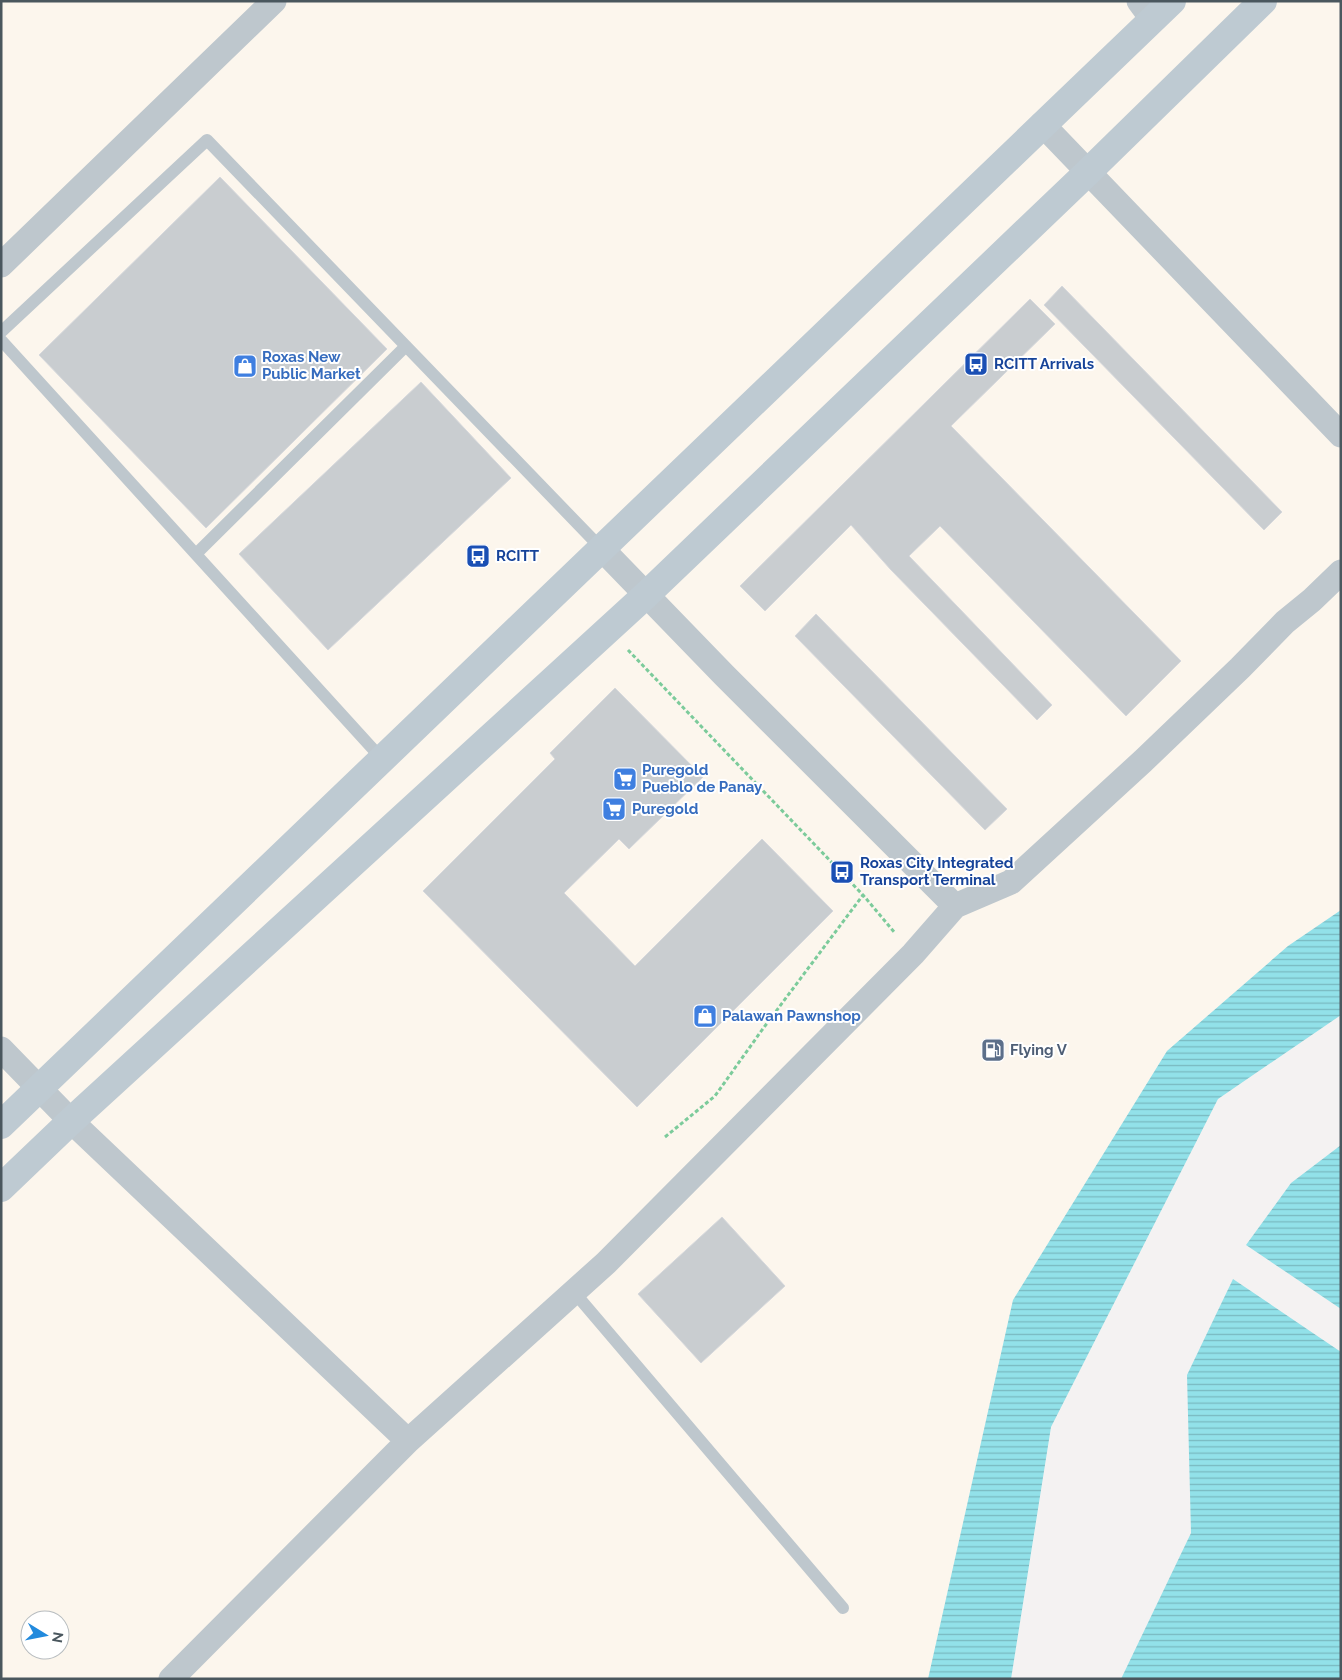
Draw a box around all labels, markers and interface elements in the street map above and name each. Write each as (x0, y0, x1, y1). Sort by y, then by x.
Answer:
place label: Roxas New Public Market (262, 348, 361, 383)
bus stop icon: RCITT Arrivals (963, 351, 989, 377)
shop icon: Roxas New Public Market (232, 353, 258, 379)
place label: RCITT Arrivals (994, 355, 1094, 373)
bus stop icon: RCITT (465, 543, 491, 569)
place label: RCITT (496, 547, 540, 565)
place label: Puregold Pueblo de Panay (642, 761, 763, 796)
supermarket icon: Puregold Pueblo de Panay (612, 766, 638, 792)
supermarket icon: Puregold (601, 796, 627, 822)
place label: Puregold (632, 800, 699, 818)
place label: Roxas City Integrated Transport Terminal (860, 854, 1014, 889)
bus stop icon: Roxas City Integrated Transport Terminal (829, 859, 855, 885)
shop icon: Palawan Pawnshop (692, 1003, 718, 1029)
place label: Palawan Pawnshop (722, 1007, 861, 1025)
fuel station icon: Flying V (980, 1037, 1006, 1063)
place label: Flying V (1010, 1041, 1068, 1059)
north arrow (20, 1610, 70, 1660)
text: N (49, 1631, 67, 1644)

